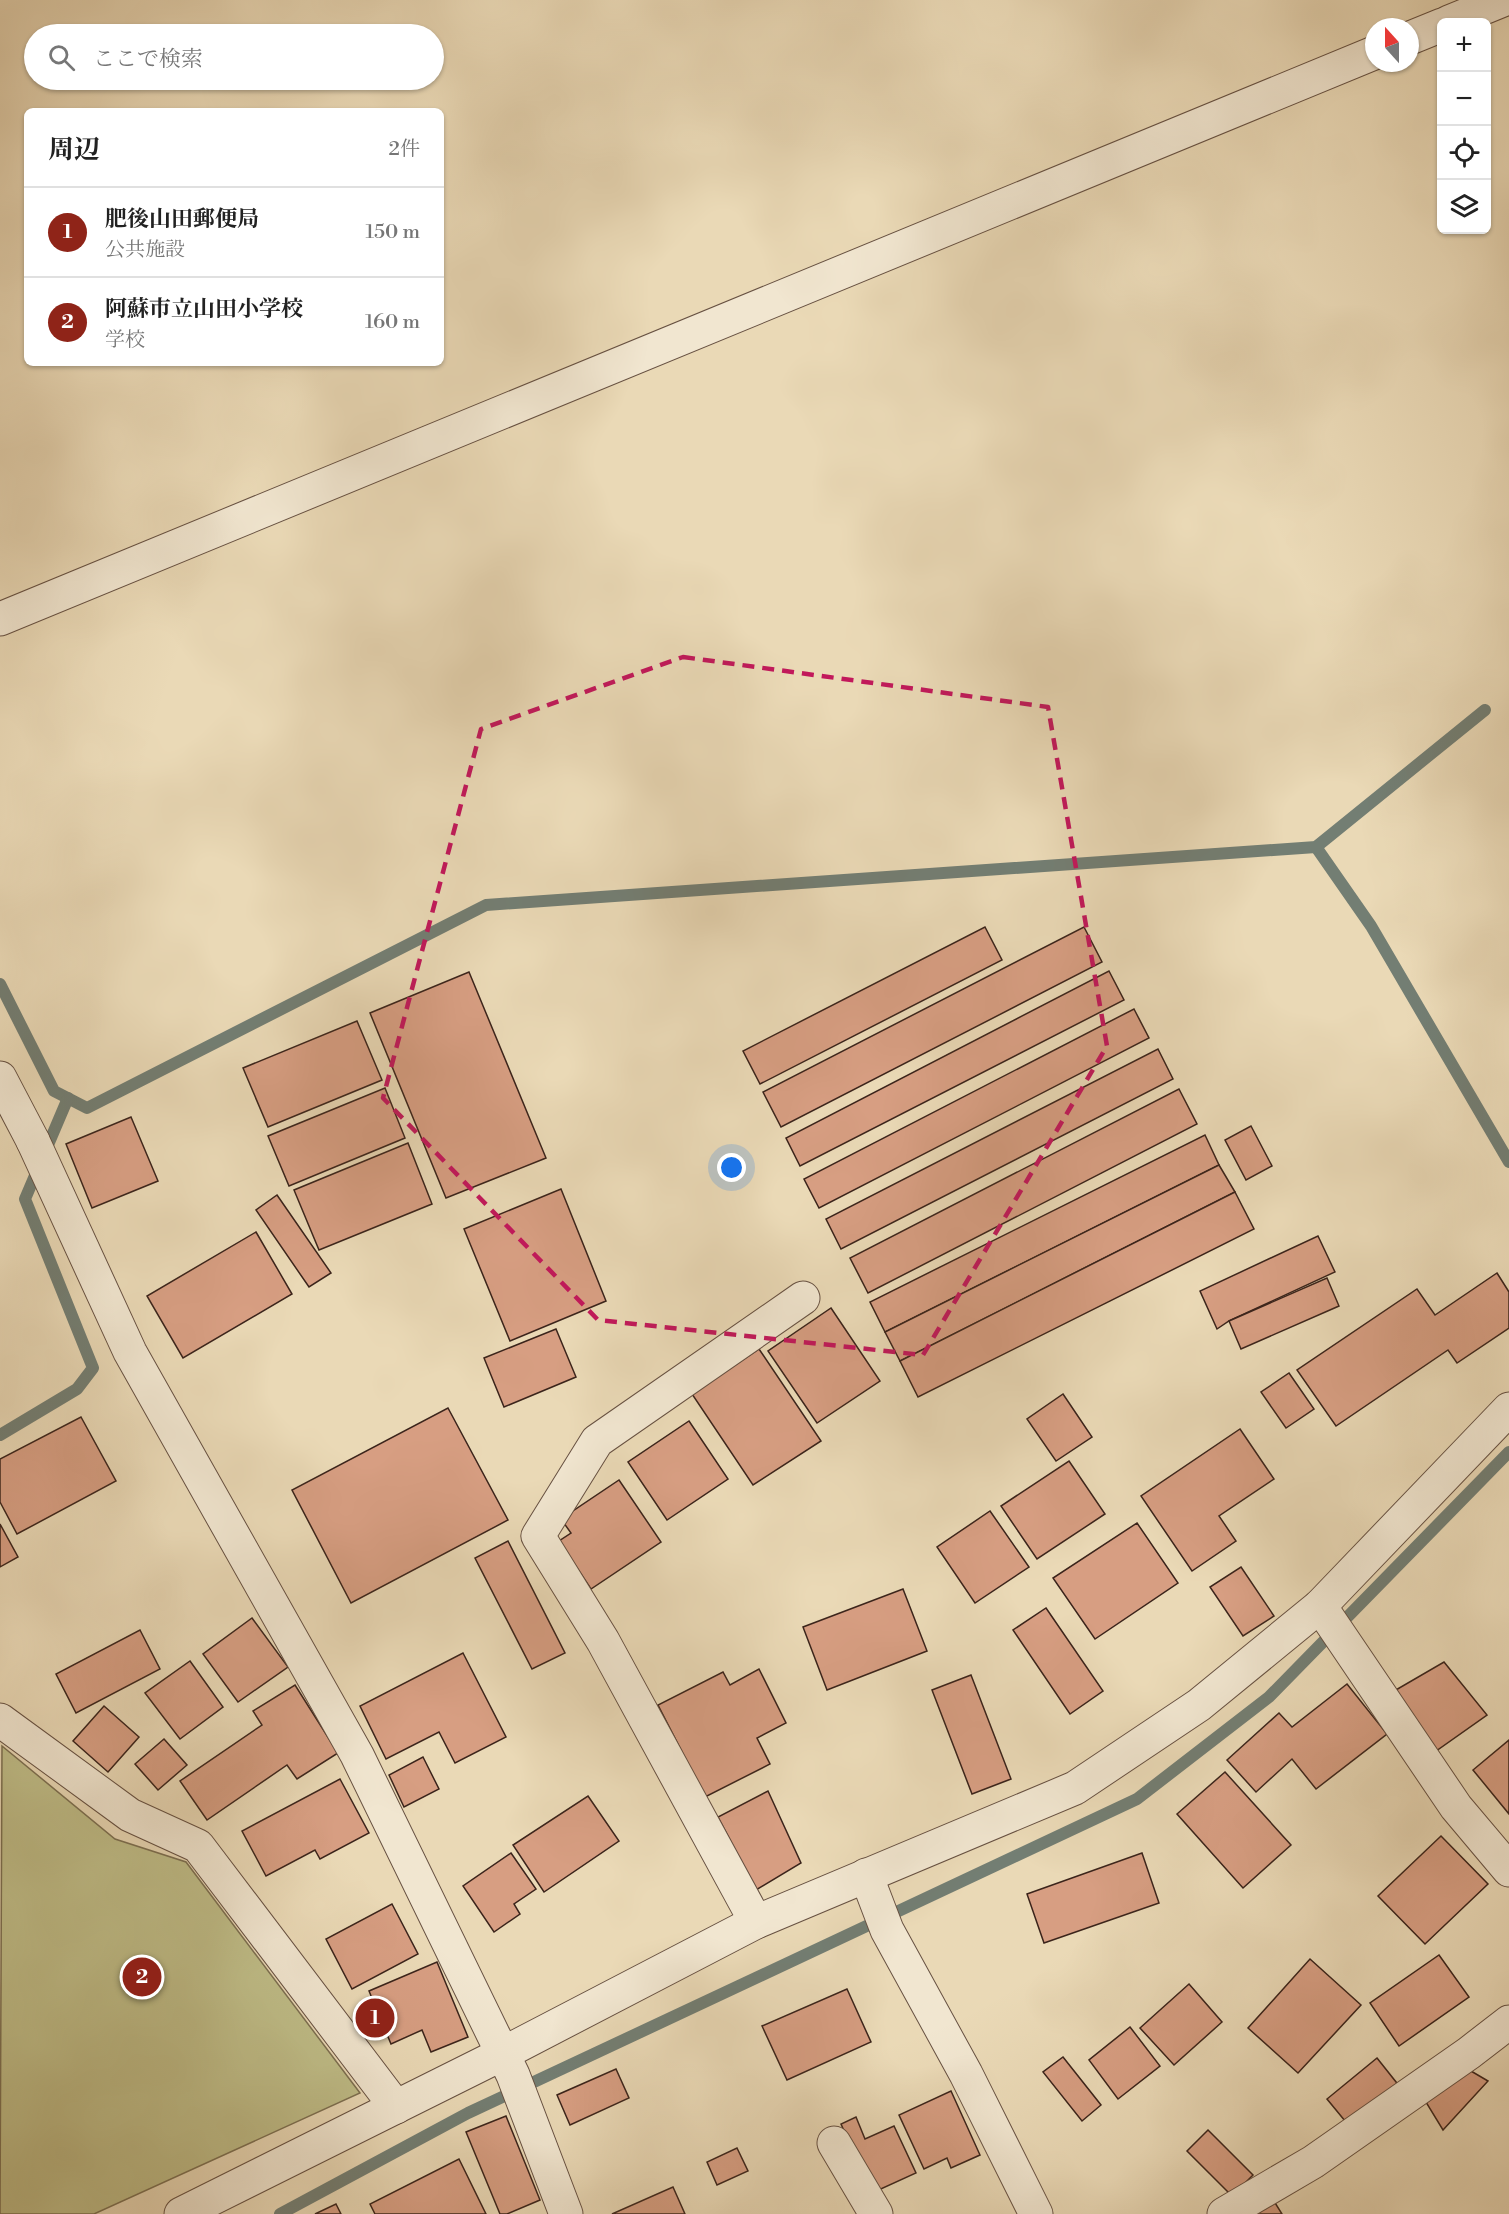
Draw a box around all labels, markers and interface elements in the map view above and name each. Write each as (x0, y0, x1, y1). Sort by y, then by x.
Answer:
north arrow (1365, 18, 1419, 72)
map controls (1437, 18, 1491, 234)
button: + (1437, 18, 1491, 72)
search box (24, 24, 444, 90)
icon: search (45, 41, 78, 74)
text: ここで検索 (93, 46, 203, 73)
button: − (1437, 72, 1491, 126)
button: locate (1437, 126, 1491, 180)
text: 周辺 (48, 134, 100, 166)
text: 2件 (389, 137, 420, 162)
button: layers (1437, 180, 1491, 234)
text: 肥後山田郵便局 (105, 206, 259, 233)
text: 1 (63, 220, 72, 245)
text: 150 m (365, 220, 420, 245)
text: 公共施設 (105, 238, 185, 263)
text: 阿蘇市立山田小学校 (105, 296, 303, 323)
text: 2 (61, 310, 74, 335)
text: 160 m (365, 310, 420, 335)
text: 学校 (105, 328, 145, 353)
your location (717, 1153, 746, 1182)
pin: 2 (122, 1954, 162, 2000)
pin: 1 (356, 1996, 394, 2040)

